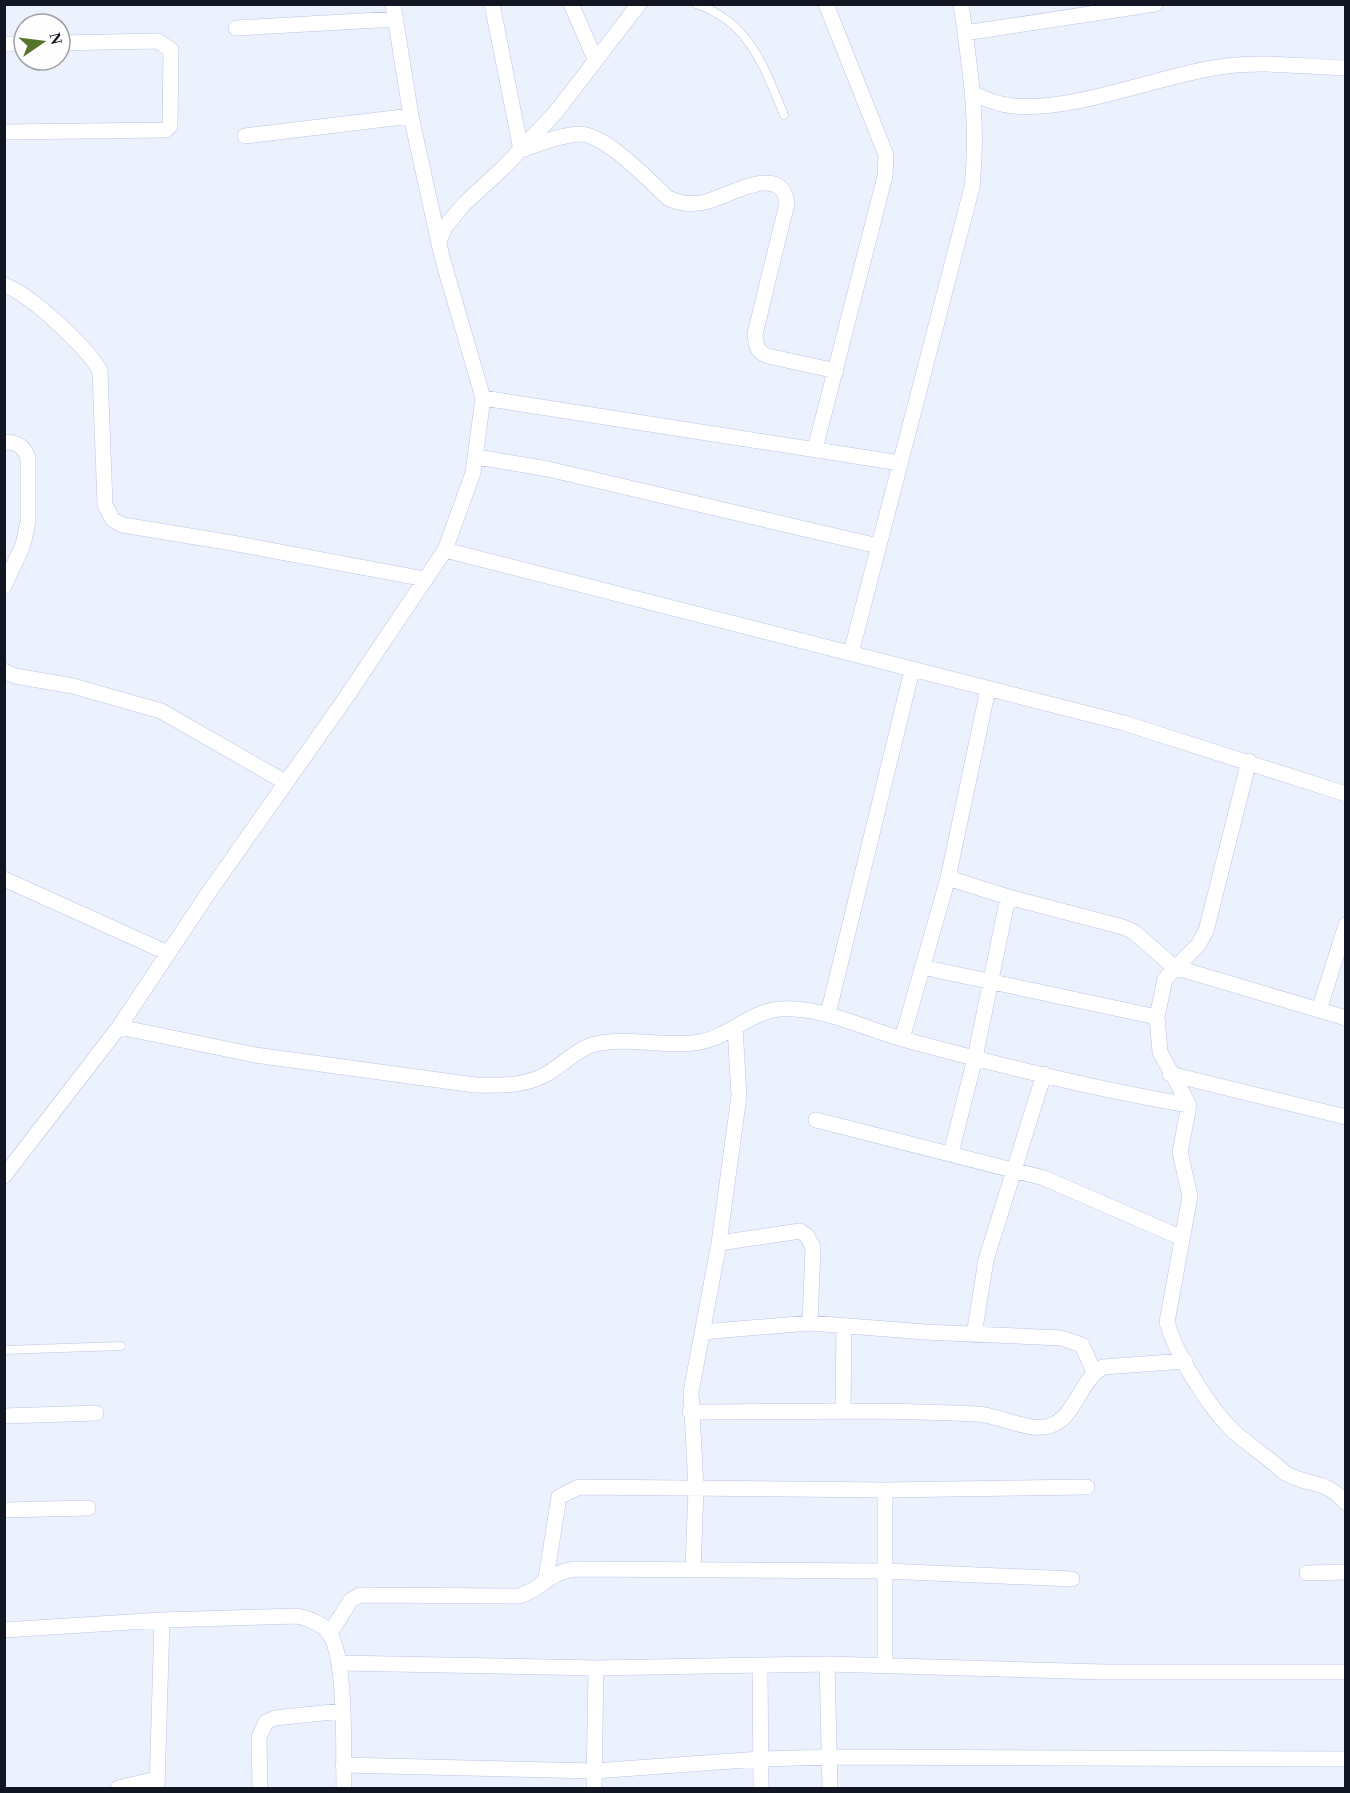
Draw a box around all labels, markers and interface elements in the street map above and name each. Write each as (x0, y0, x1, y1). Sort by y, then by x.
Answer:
north arrow (12, 12, 72, 72)
text: N (46, 31, 66, 47)

